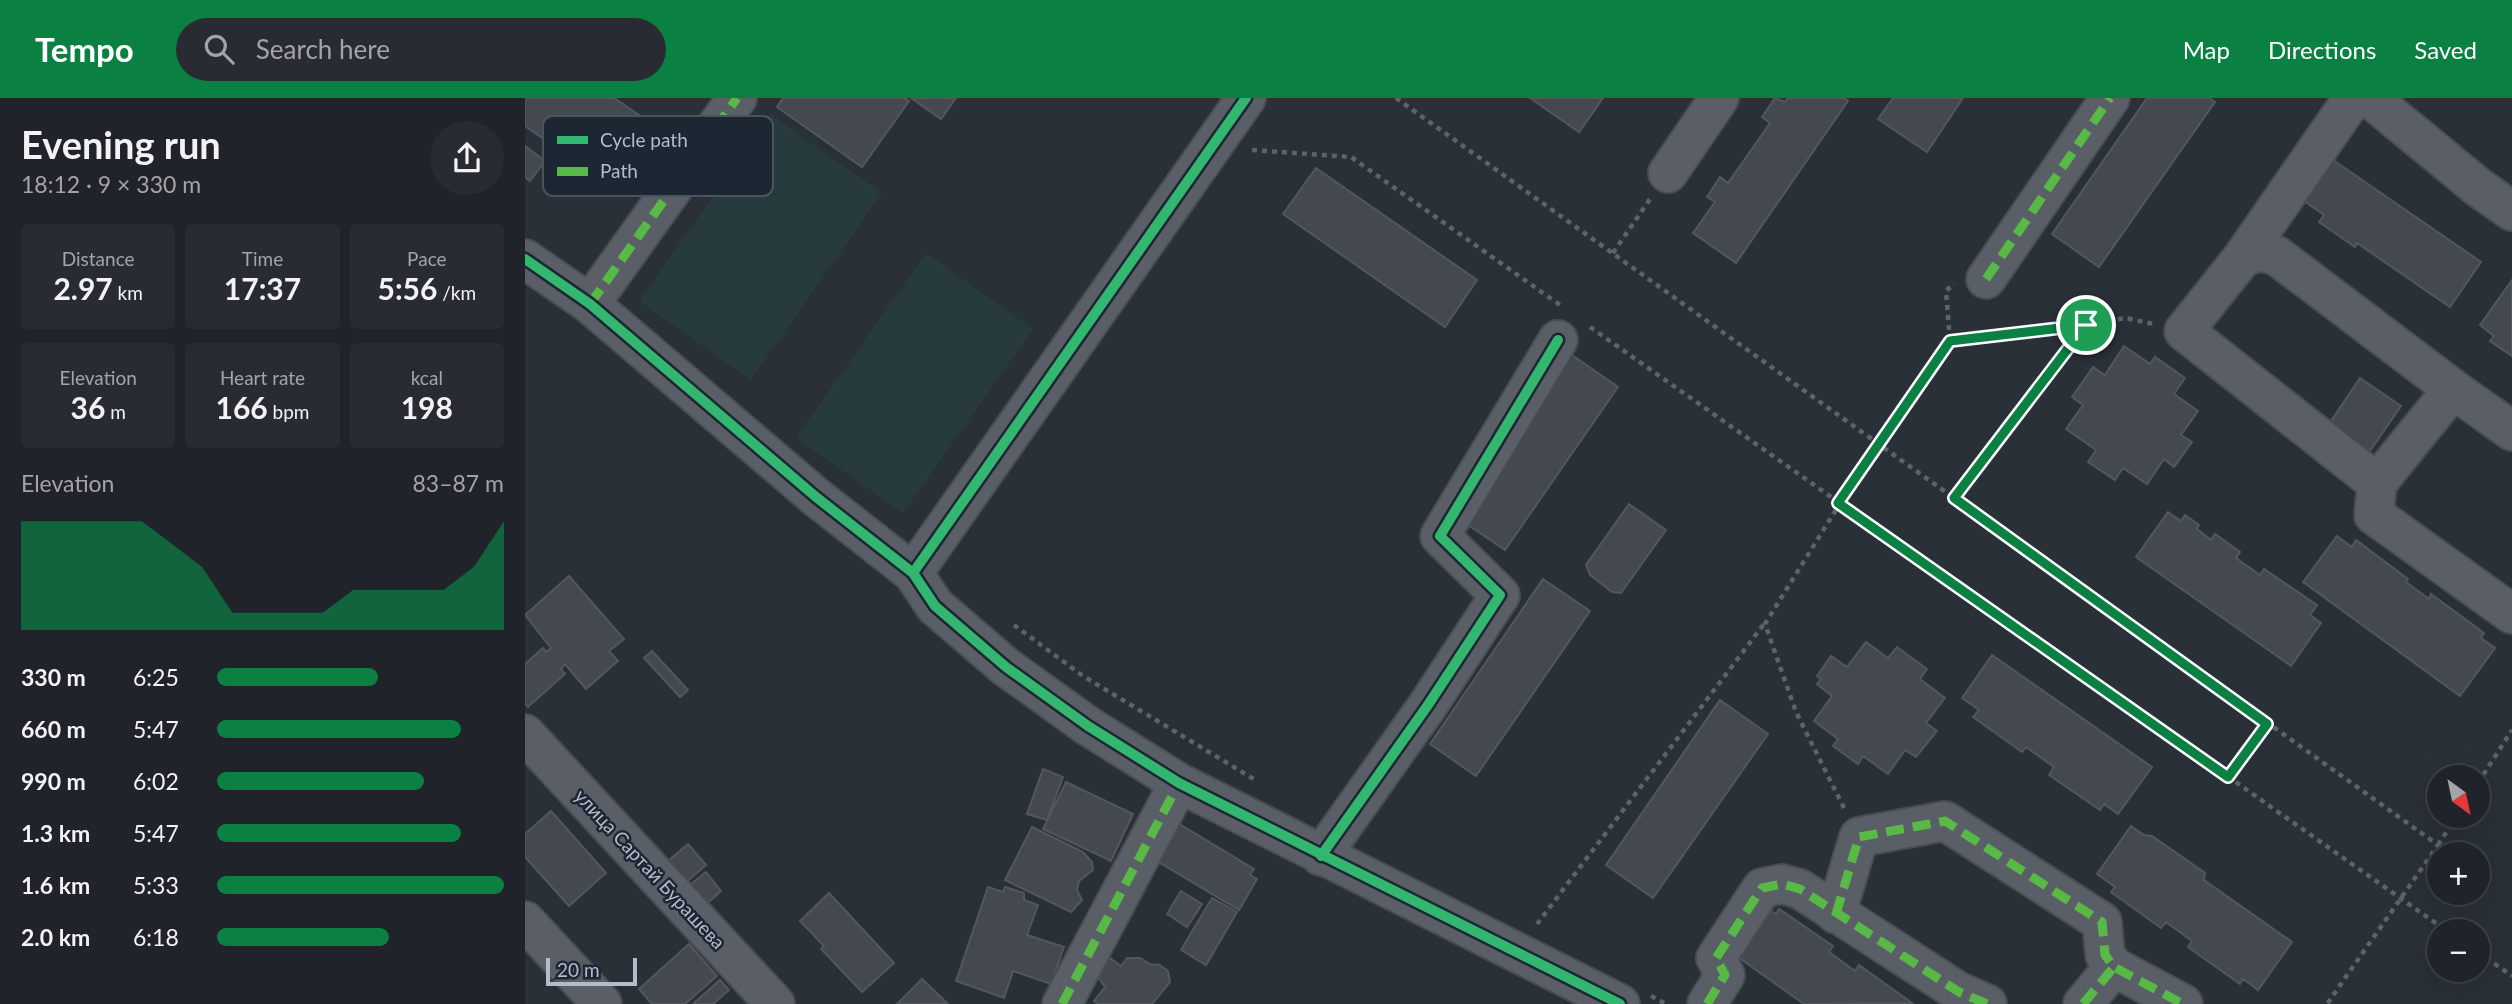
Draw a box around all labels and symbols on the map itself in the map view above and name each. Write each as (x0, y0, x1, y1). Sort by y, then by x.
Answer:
legend (543, 116, 773, 196)
text: Cycle path (600, 128, 688, 151)
text: Path (600, 159, 638, 182)
pin (2056, 295, 2116, 355)
north arrow (2427, 765, 2490, 828)
street label: улица Сартай Бурашева (570, 784, 730, 953)
scale bar (546, 955, 637, 987)

